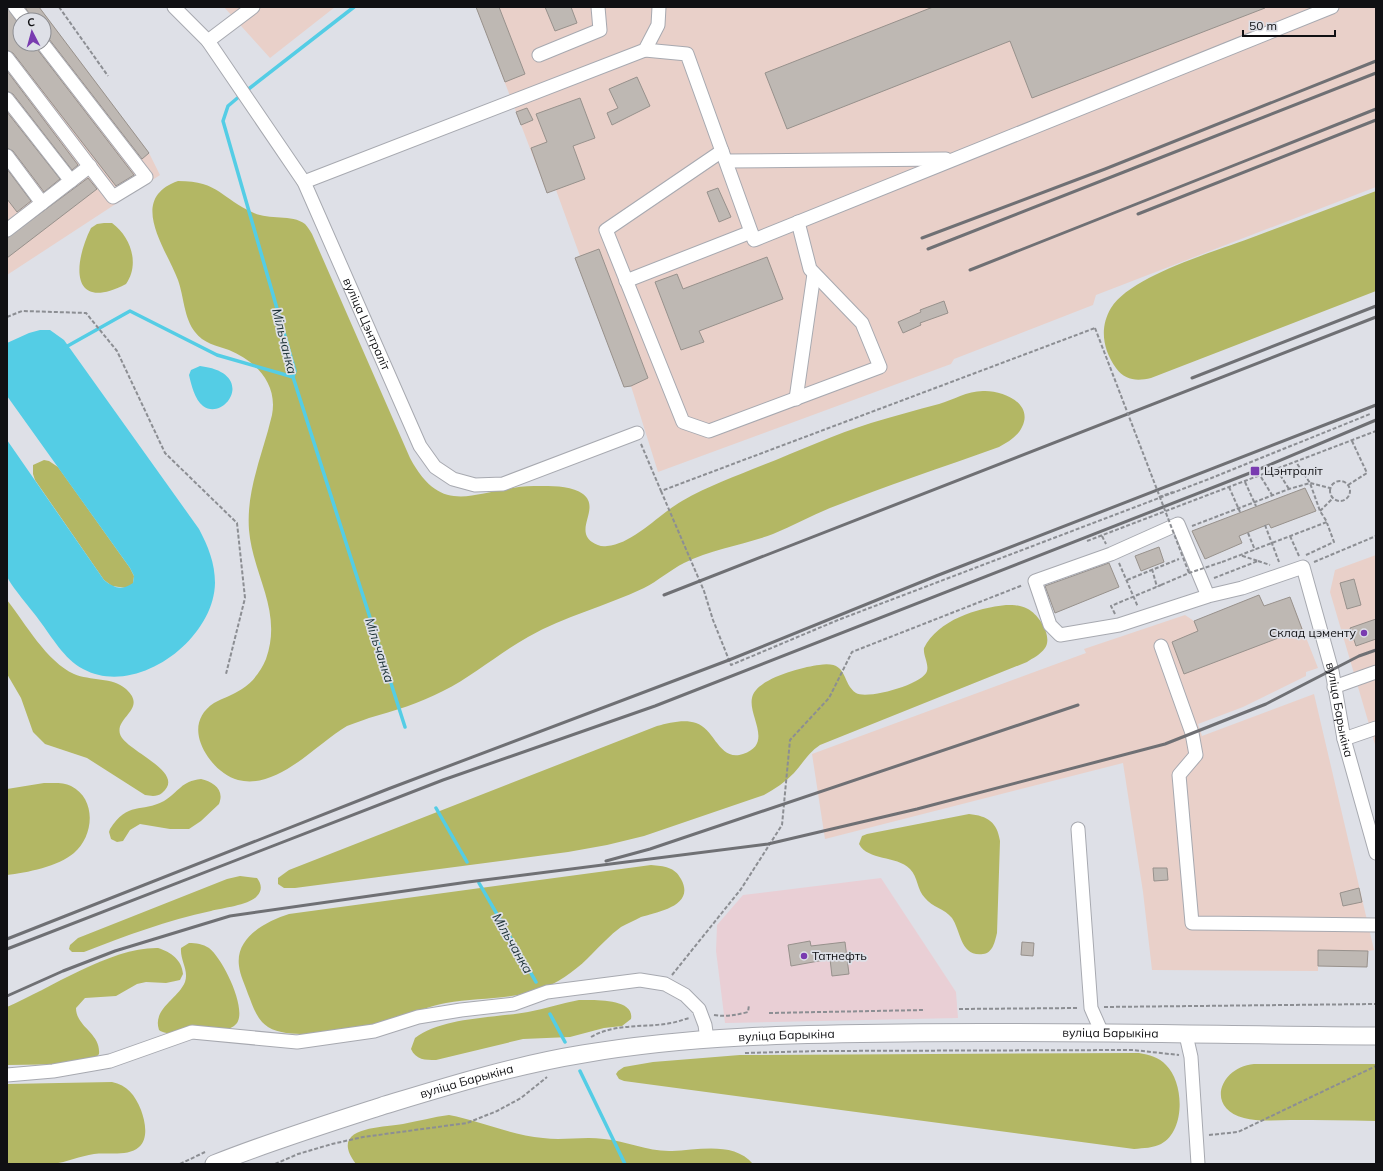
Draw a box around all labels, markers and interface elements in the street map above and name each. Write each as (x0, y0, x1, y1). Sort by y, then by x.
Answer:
north arrow (12, 12, 52, 52)
scale bar (1243, 12, 1335, 38)
text: С (26, 15, 36, 29)
text: 50 m (1249, 18, 1277, 33)
street label: вуліца Цэнтраліт (340, 275, 394, 373)
water label: Мільчанка (269, 307, 301, 376)
place label: Цэнтраліт (1264, 463, 1323, 478)
marker: Цэнтраліт (1249, 465, 1261, 477)
water label: Мільчанка (362, 616, 398, 684)
place label: Склад цэменту (1269, 625, 1357, 640)
marker: Склад цэменту (1359, 628, 1369, 638)
street label: вуліца Барыкіна (1323, 660, 1357, 759)
water label: Мільчанка (489, 910, 537, 976)
place label: Татнефть (812, 948, 867, 963)
marker: Татнефть (799, 951, 809, 961)
street label: вуліца Барыкіна (1062, 1025, 1159, 1041)
street label: вуліца Барыкіна (738, 1026, 835, 1044)
street label: вуліца Барыкіна (418, 1061, 515, 1101)

